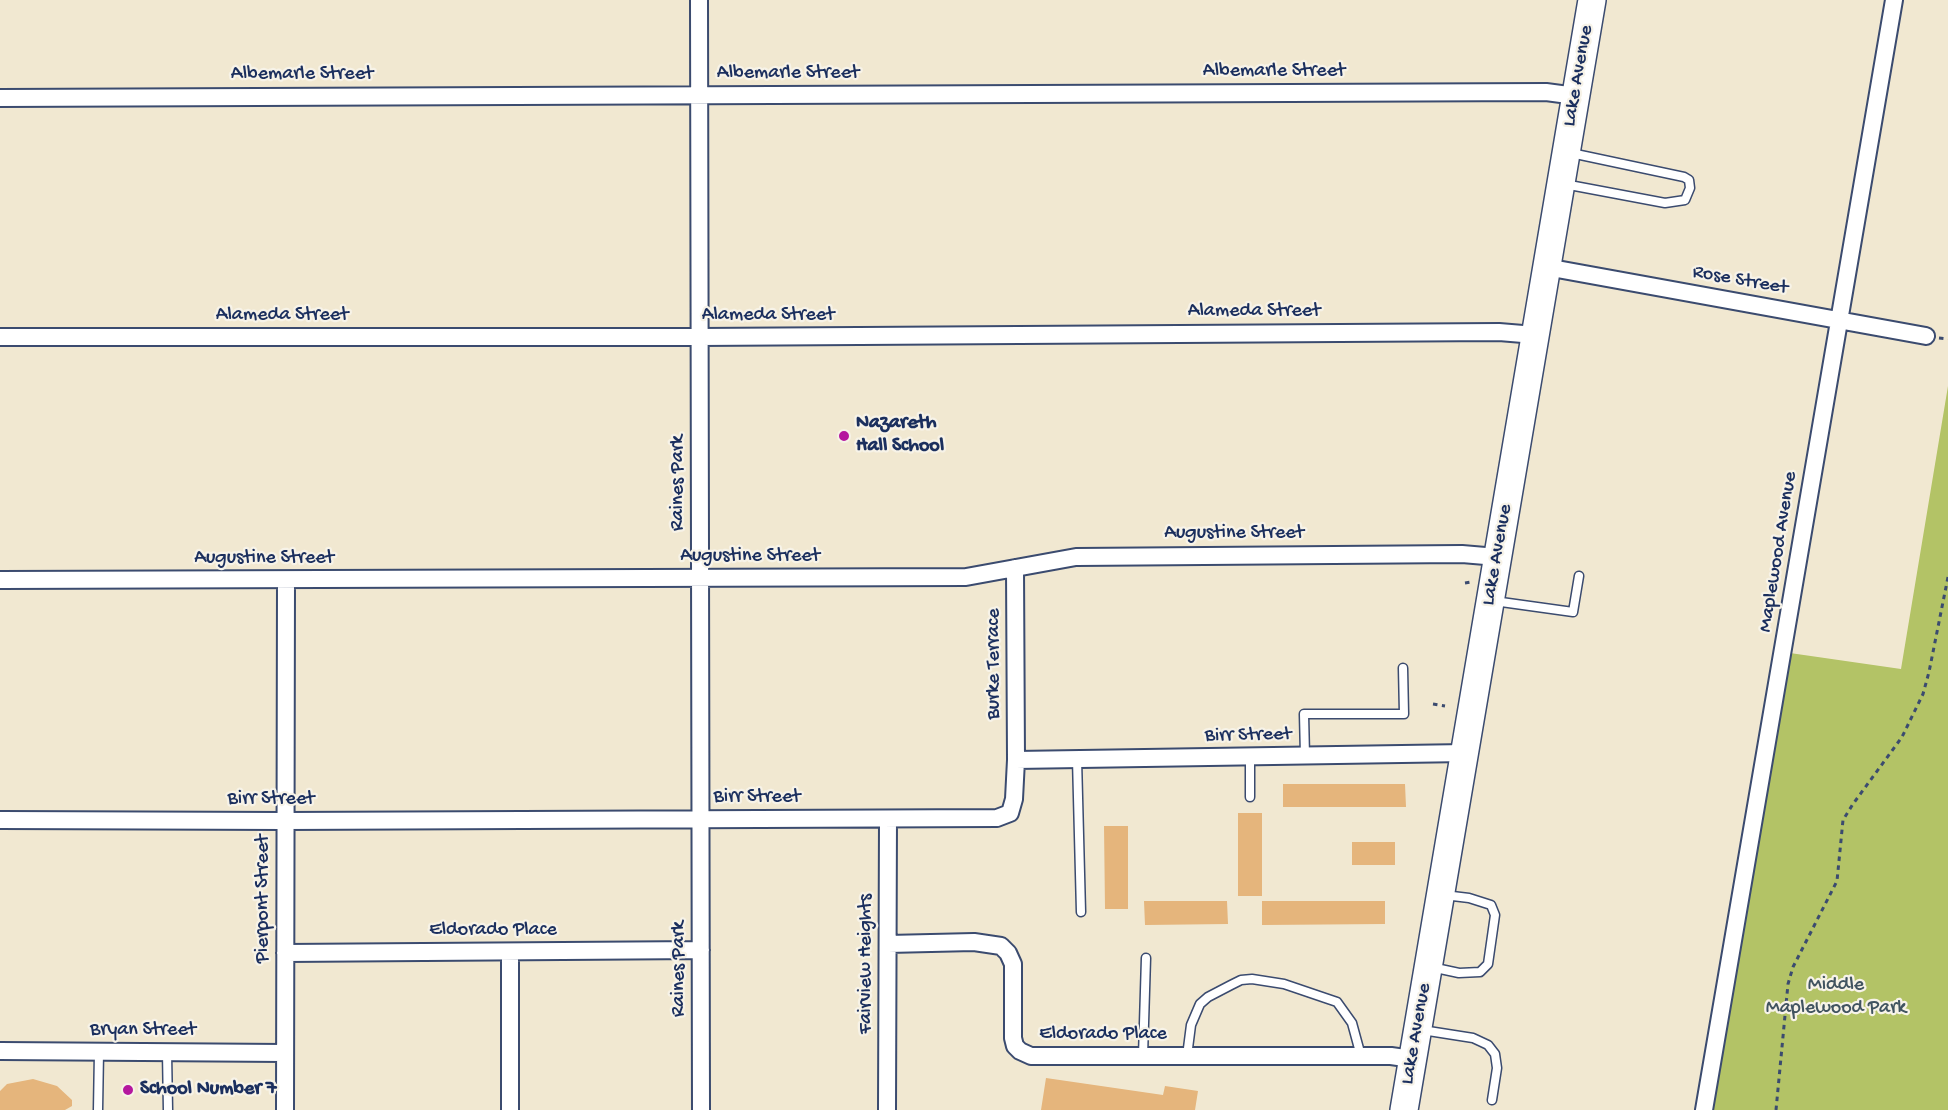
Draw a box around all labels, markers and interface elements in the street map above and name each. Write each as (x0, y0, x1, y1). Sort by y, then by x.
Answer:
street label: Lake Avenue (1558, 23, 1600, 129)
street label: Albemarle Street (1203, 60, 1345, 84)
street label: Albemarle Street (717, 62, 859, 86)
street label: Albemarle Street (231, 63, 373, 87)
street label: Rose Street (1690, 261, 1790, 301)
street label: Alameda Street (1188, 300, 1320, 324)
street label: Alameda Street (216, 304, 348, 328)
street label: Alameda Street (702, 304, 834, 328)
place label: Nazareth Hall School (856, 412, 944, 459)
marker: Nazareth Hall School (837, 429, 851, 443)
street label: Raines Park (667, 435, 691, 531)
street label: Maplewood Avenue (1754, 470, 1804, 634)
street label: Lake Avenue (1477, 502, 1519, 608)
street label: Augustine Street (1164, 522, 1304, 546)
street label: Augustine Street (680, 545, 820, 569)
street label: Augustine Street (194, 547, 334, 571)
street label: Burke Terrace (983, 608, 1007, 720)
street label: Birr Street (1204, 723, 1292, 749)
street label: Birr Street (714, 786, 800, 810)
street label: Birr Street (228, 788, 314, 812)
street label: Pierpont Street (252, 835, 276, 963)
street label: Fairview Heights (855, 894, 879, 1034)
street label: Eldorado Place (429, 919, 557, 943)
street label: Raines Park (668, 921, 692, 1017)
park label: Middle Maplewood Park (1766, 974, 1906, 1021)
street label: Lake Avenue (1396, 981, 1438, 1087)
street label: Bryan Street (90, 1019, 196, 1043)
street label: Eldorado Place (1039, 1023, 1167, 1047)
place label: School Number 7 (140, 1078, 276, 1102)
marker: School Number 7 (121, 1083, 135, 1097)

